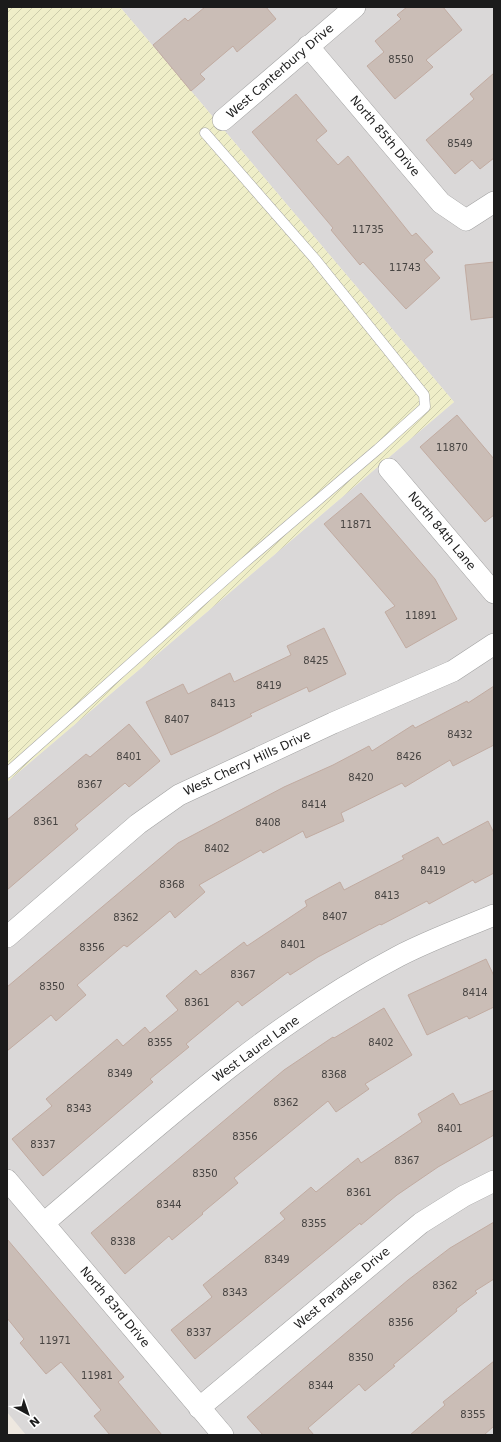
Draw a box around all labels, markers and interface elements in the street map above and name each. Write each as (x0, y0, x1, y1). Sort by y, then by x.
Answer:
street label: West Canterbury Drive (224, 21, 336, 121)
house number: 8550 (388, 54, 414, 65)
street label: North 85th Drive (347, 93, 423, 179)
house number: 8549 (447, 138, 473, 149)
house number: 11735 (352, 224, 384, 235)
house number: 11743 (389, 262, 421, 273)
house number: 11870 (436, 442, 468, 453)
street label: North 84th Lane (405, 489, 479, 573)
house number: 11871 (340, 519, 372, 530)
house number: 11891 (405, 610, 437, 621)
house number: 8425 (303, 655, 329, 666)
house number: 8419 (256, 680, 282, 691)
house number: 8413 (210, 698, 236, 709)
house number: 8407 (164, 714, 190, 725)
street label: West Cherry Hills Drive (181, 727, 313, 799)
house number: 8432 (447, 729, 473, 740)
house number: 8401 (116, 751, 142, 762)
house number: 8426 (396, 751, 422, 762)
house number: 8420 (348, 772, 374, 783)
house number: 8367 (77, 779, 103, 790)
house number: 8414 (301, 799, 327, 810)
house number: 8361 (33, 816, 59, 827)
house number: 8408 (255, 817, 281, 828)
house number: 8402 (204, 843, 230, 854)
house number: 8419 (420, 865, 446, 876)
house number: 8368 (159, 879, 185, 890)
house number: 8413 (374, 890, 400, 901)
house number: 8407 (322, 911, 348, 922)
house number: 8362 (113, 912, 139, 923)
house number: 8401 (280, 939, 306, 950)
house number: 8356 (79, 942, 105, 953)
house number: 8367 (230, 969, 256, 980)
house number: 8350 (39, 981, 65, 992)
house number: 8414 (462, 987, 488, 998)
house number: 8361 (184, 997, 210, 1008)
street label: West Laurel Lane (210, 1013, 302, 1085)
house number: 8355 (147, 1037, 173, 1048)
house number: 8402 (368, 1037, 394, 1048)
house number: 8349 (107, 1068, 133, 1079)
house number: 8368 (321, 1069, 347, 1080)
house number: 8362 (273, 1097, 299, 1108)
house number: 8343 (66, 1103, 92, 1114)
house number: 8401 (437, 1123, 463, 1134)
house number: 8356 (232, 1131, 258, 1142)
house number: 8337 (30, 1139, 56, 1150)
house number: 8367 (394, 1155, 420, 1166)
house number: 8350 (192, 1168, 218, 1179)
house number: 8361 (346, 1187, 372, 1198)
house number: 8344 (156, 1199, 182, 1210)
house number: 8355 (301, 1218, 327, 1229)
house number: 8338 (110, 1236, 136, 1247)
street label: West Paradise Drive (292, 1244, 392, 1332)
house number: 8349 (264, 1254, 290, 1265)
street label: North 83rd Drive (77, 1264, 153, 1350)
house number: 8362 (432, 1280, 458, 1291)
house number: 8343 (222, 1287, 248, 1298)
house number: 8356 (388, 1317, 414, 1328)
house number: 8337 (186, 1327, 212, 1338)
house number: 11971 (39, 1335, 71, 1346)
house number: 8350 (348, 1352, 374, 1363)
house number: 11981 (81, 1370, 113, 1381)
house number: 8344 (308, 1380, 334, 1391)
north arrow (8, 1394, 48, 1434)
house number: 8355 (460, 1409, 486, 1420)
text: N (26, 1413, 42, 1429)

